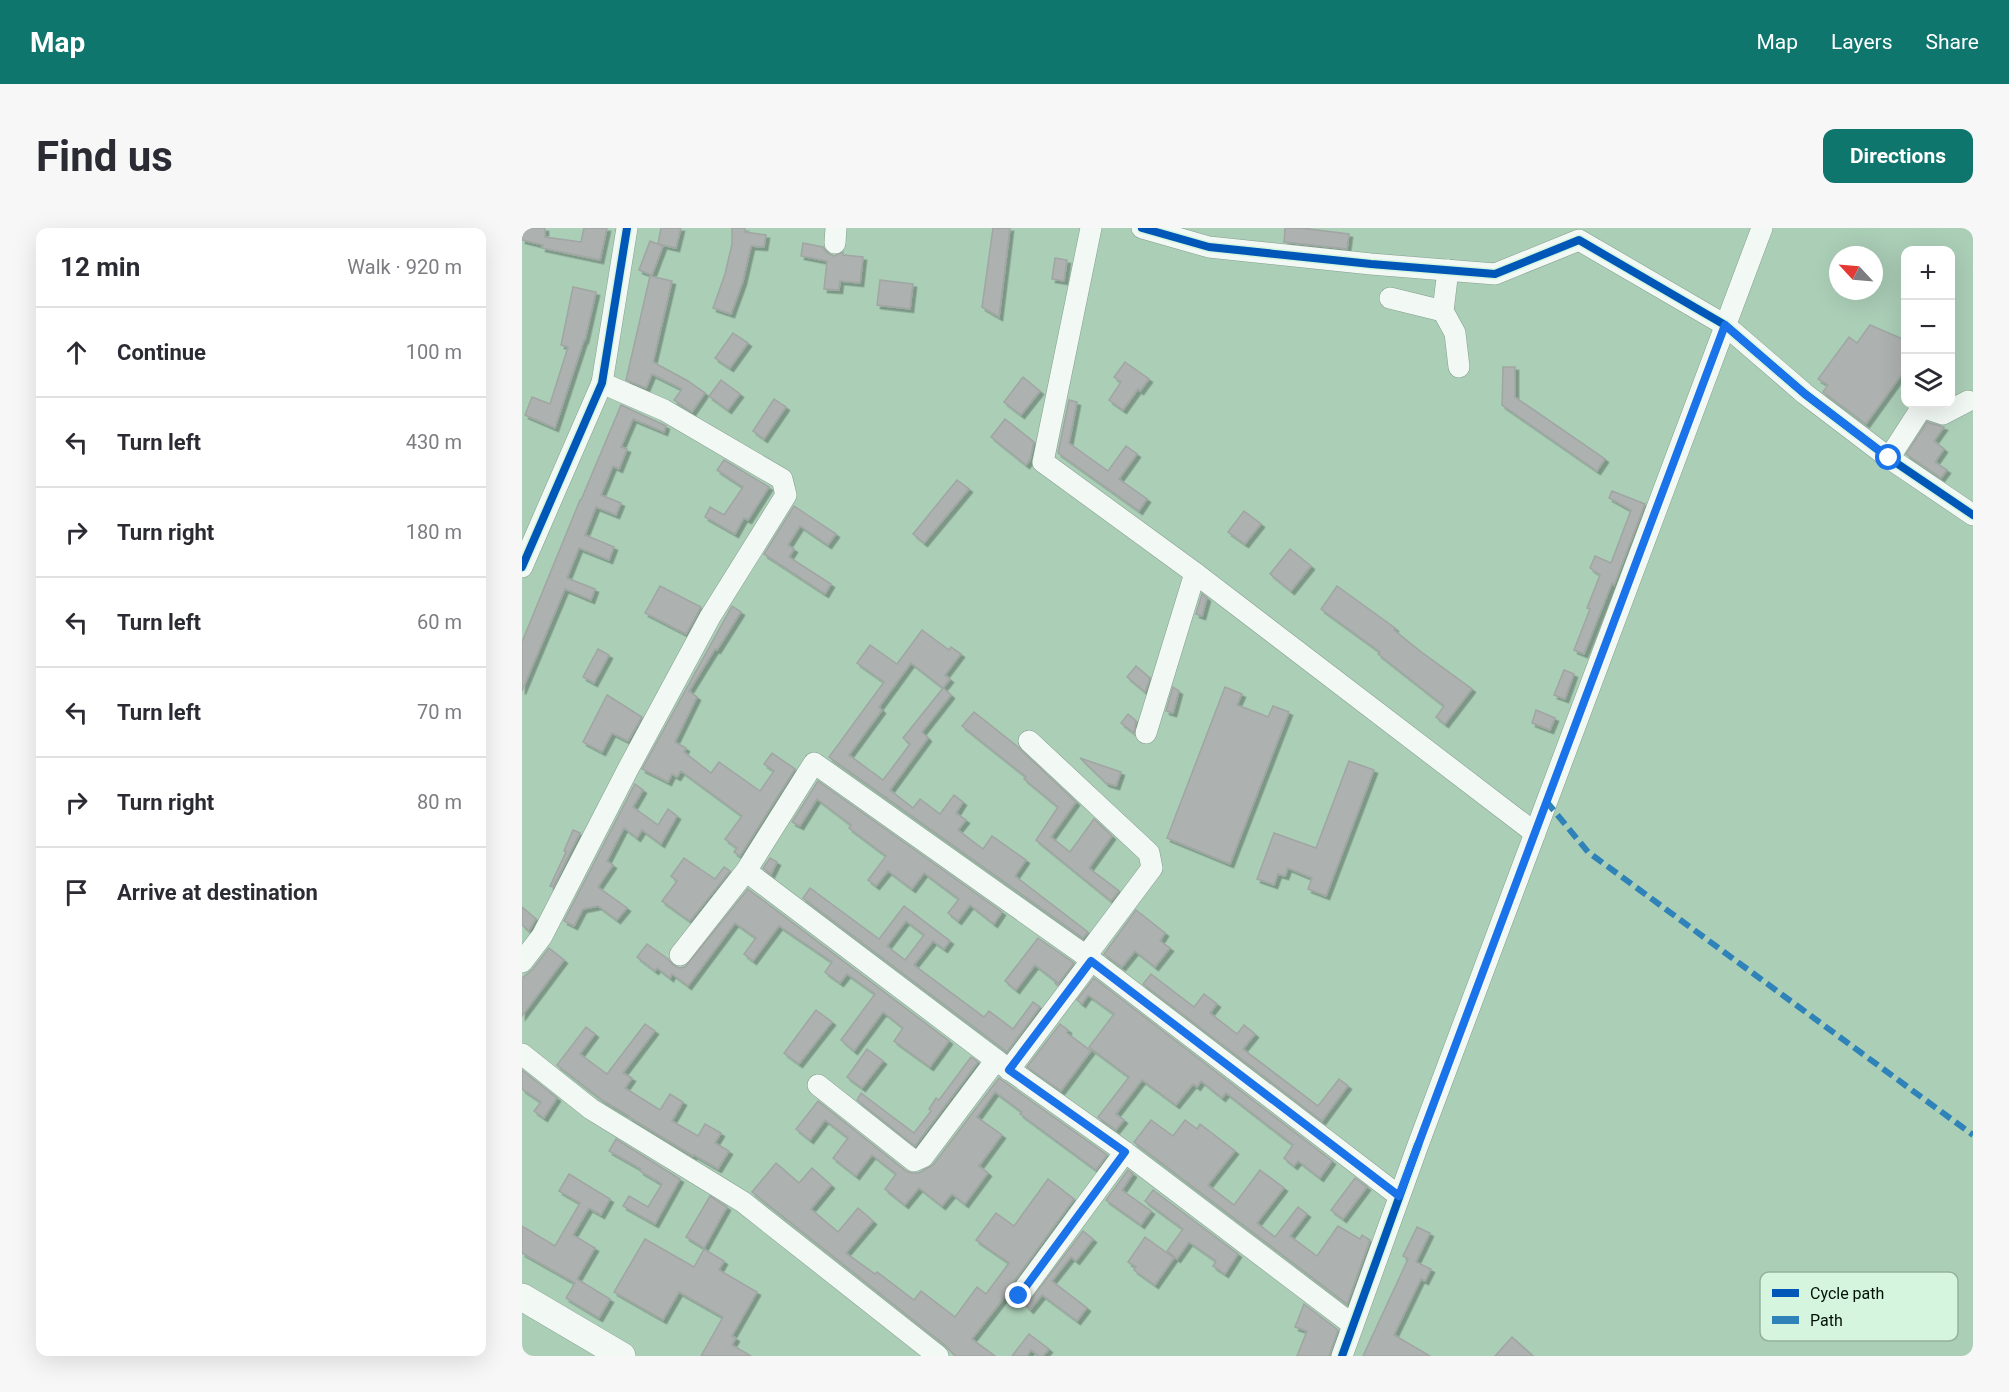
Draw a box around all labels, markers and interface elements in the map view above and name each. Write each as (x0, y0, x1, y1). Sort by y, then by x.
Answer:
text: Map (30, 26, 85, 59)
text: Map (1756, 30, 1798, 54)
text: Layers (1831, 30, 1892, 54)
text: Share (1925, 30, 1979, 54)
button: Directions (1823, 129, 1973, 183)
text: Find us (36, 132, 173, 181)
north arrow (1829, 246, 1883, 300)
map controls (1901, 246, 1955, 408)
button: + (1901, 246, 1955, 300)
text: 12 min (60, 252, 140, 282)
text: Walk · 920 m (347, 255, 462, 279)
button: − (1901, 300, 1955, 354)
icon: ahead (60, 336, 93, 369)
text: Continue (117, 340, 206, 365)
text: 100 m (406, 340, 462, 364)
button: layers (1901, 354, 1955, 408)
icon: left (60, 426, 93, 459)
text: Turn left (117, 430, 201, 455)
text: 430 m (406, 430, 462, 454)
route start (1875, 444, 1901, 470)
icon: right (60, 516, 93, 549)
text: Turn right (117, 520, 214, 545)
text: 180 m (406, 520, 462, 544)
icon: left (60, 606, 93, 639)
text: Turn left (117, 610, 201, 635)
text: 60 m (417, 610, 462, 634)
icon: left (60, 696, 93, 729)
text: Turn left (117, 700, 201, 725)
text: 70 m (417, 700, 462, 724)
icon: right (60, 786, 93, 819)
text: Turn right (117, 790, 214, 815)
text: 80 m (417, 790, 462, 814)
icon: arrive (60, 876, 93, 909)
text: Arrive at destination (117, 880, 318, 905)
legend (1760, 1272, 1958, 1341)
route end (1005, 1282, 1031, 1308)
text: Cycle path (1810, 1284, 1884, 1303)
text: Path (1810, 1311, 1843, 1330)

